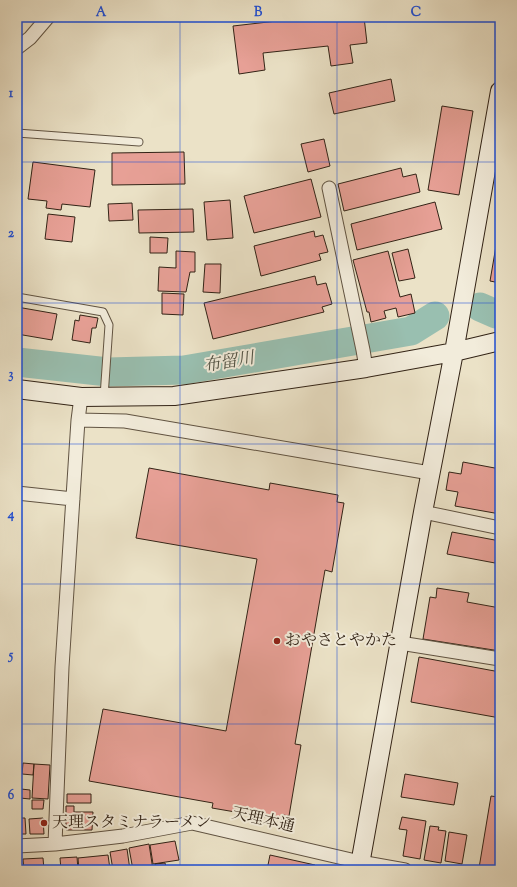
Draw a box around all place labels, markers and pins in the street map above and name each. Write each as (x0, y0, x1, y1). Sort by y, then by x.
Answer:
place label: おやさとやかた (285, 630, 397, 653)
marker: おやさとやかた (272, 636, 282, 646)
place label: 天理スタミナラーメン (52, 812, 211, 835)
marker: 天理スタミナラーメン (39, 818, 49, 828)

